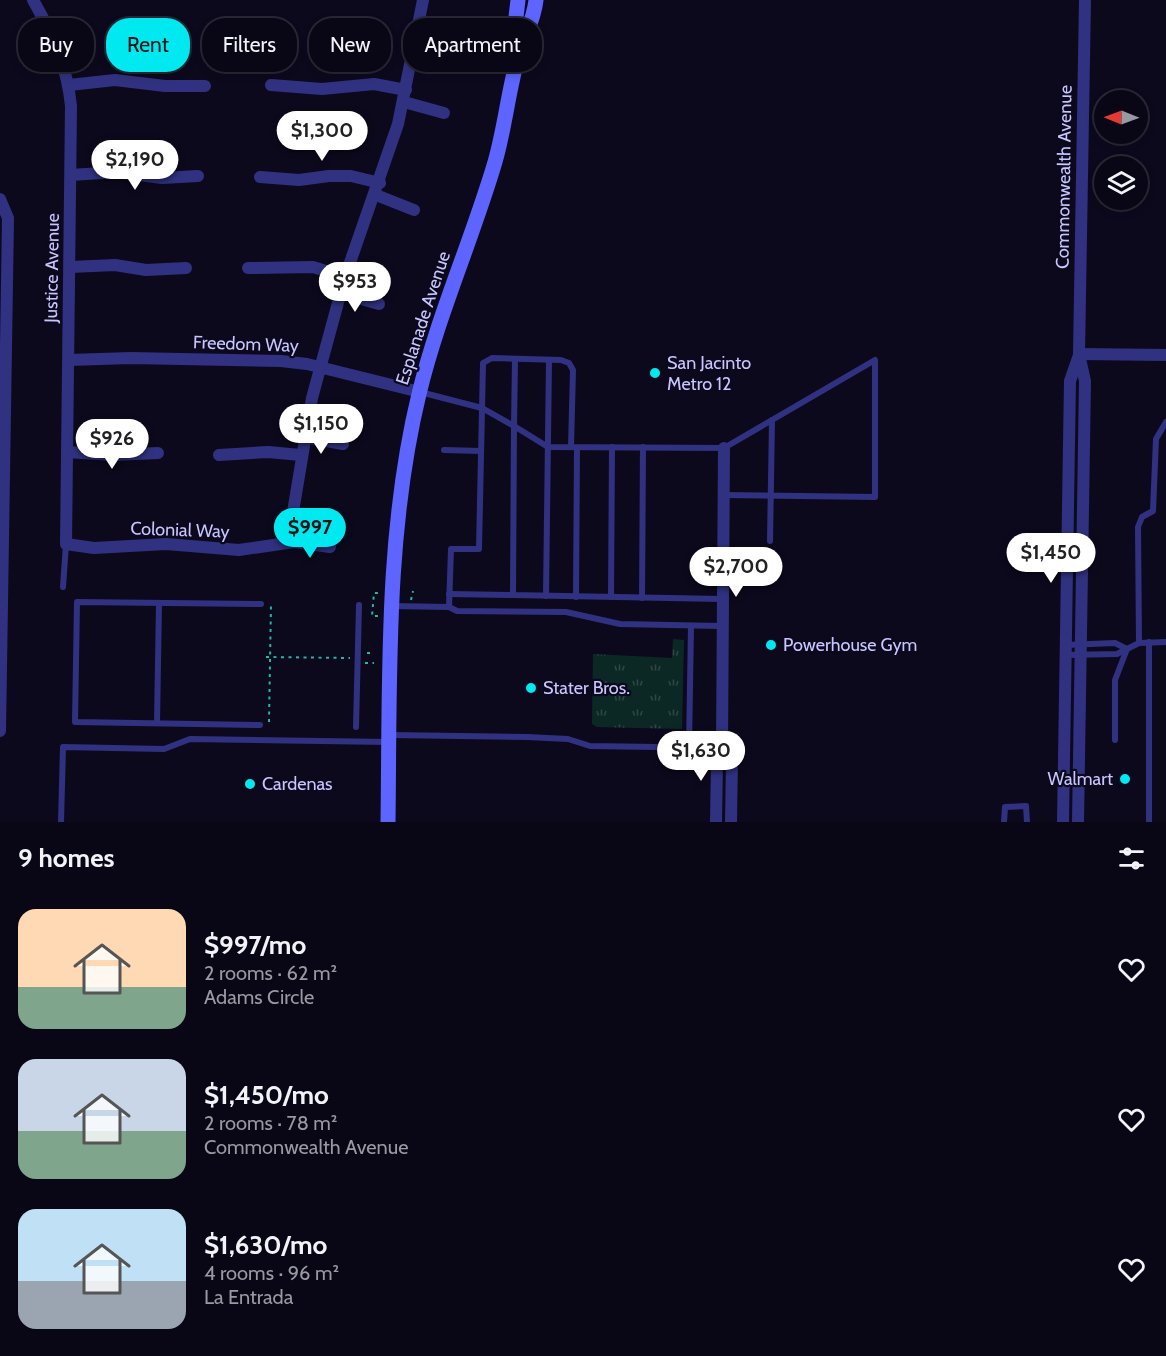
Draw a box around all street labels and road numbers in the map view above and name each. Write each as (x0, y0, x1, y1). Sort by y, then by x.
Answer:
street label: Commonwealth Avenue (1051, 85, 1077, 269)
street label: Justice Avenue (40, 213, 64, 324)
street label: Esplanade Avenue (391, 248, 455, 388)
street label: Freedom Way (193, 331, 299, 357)
street label: Colonial Way (130, 517, 230, 543)

